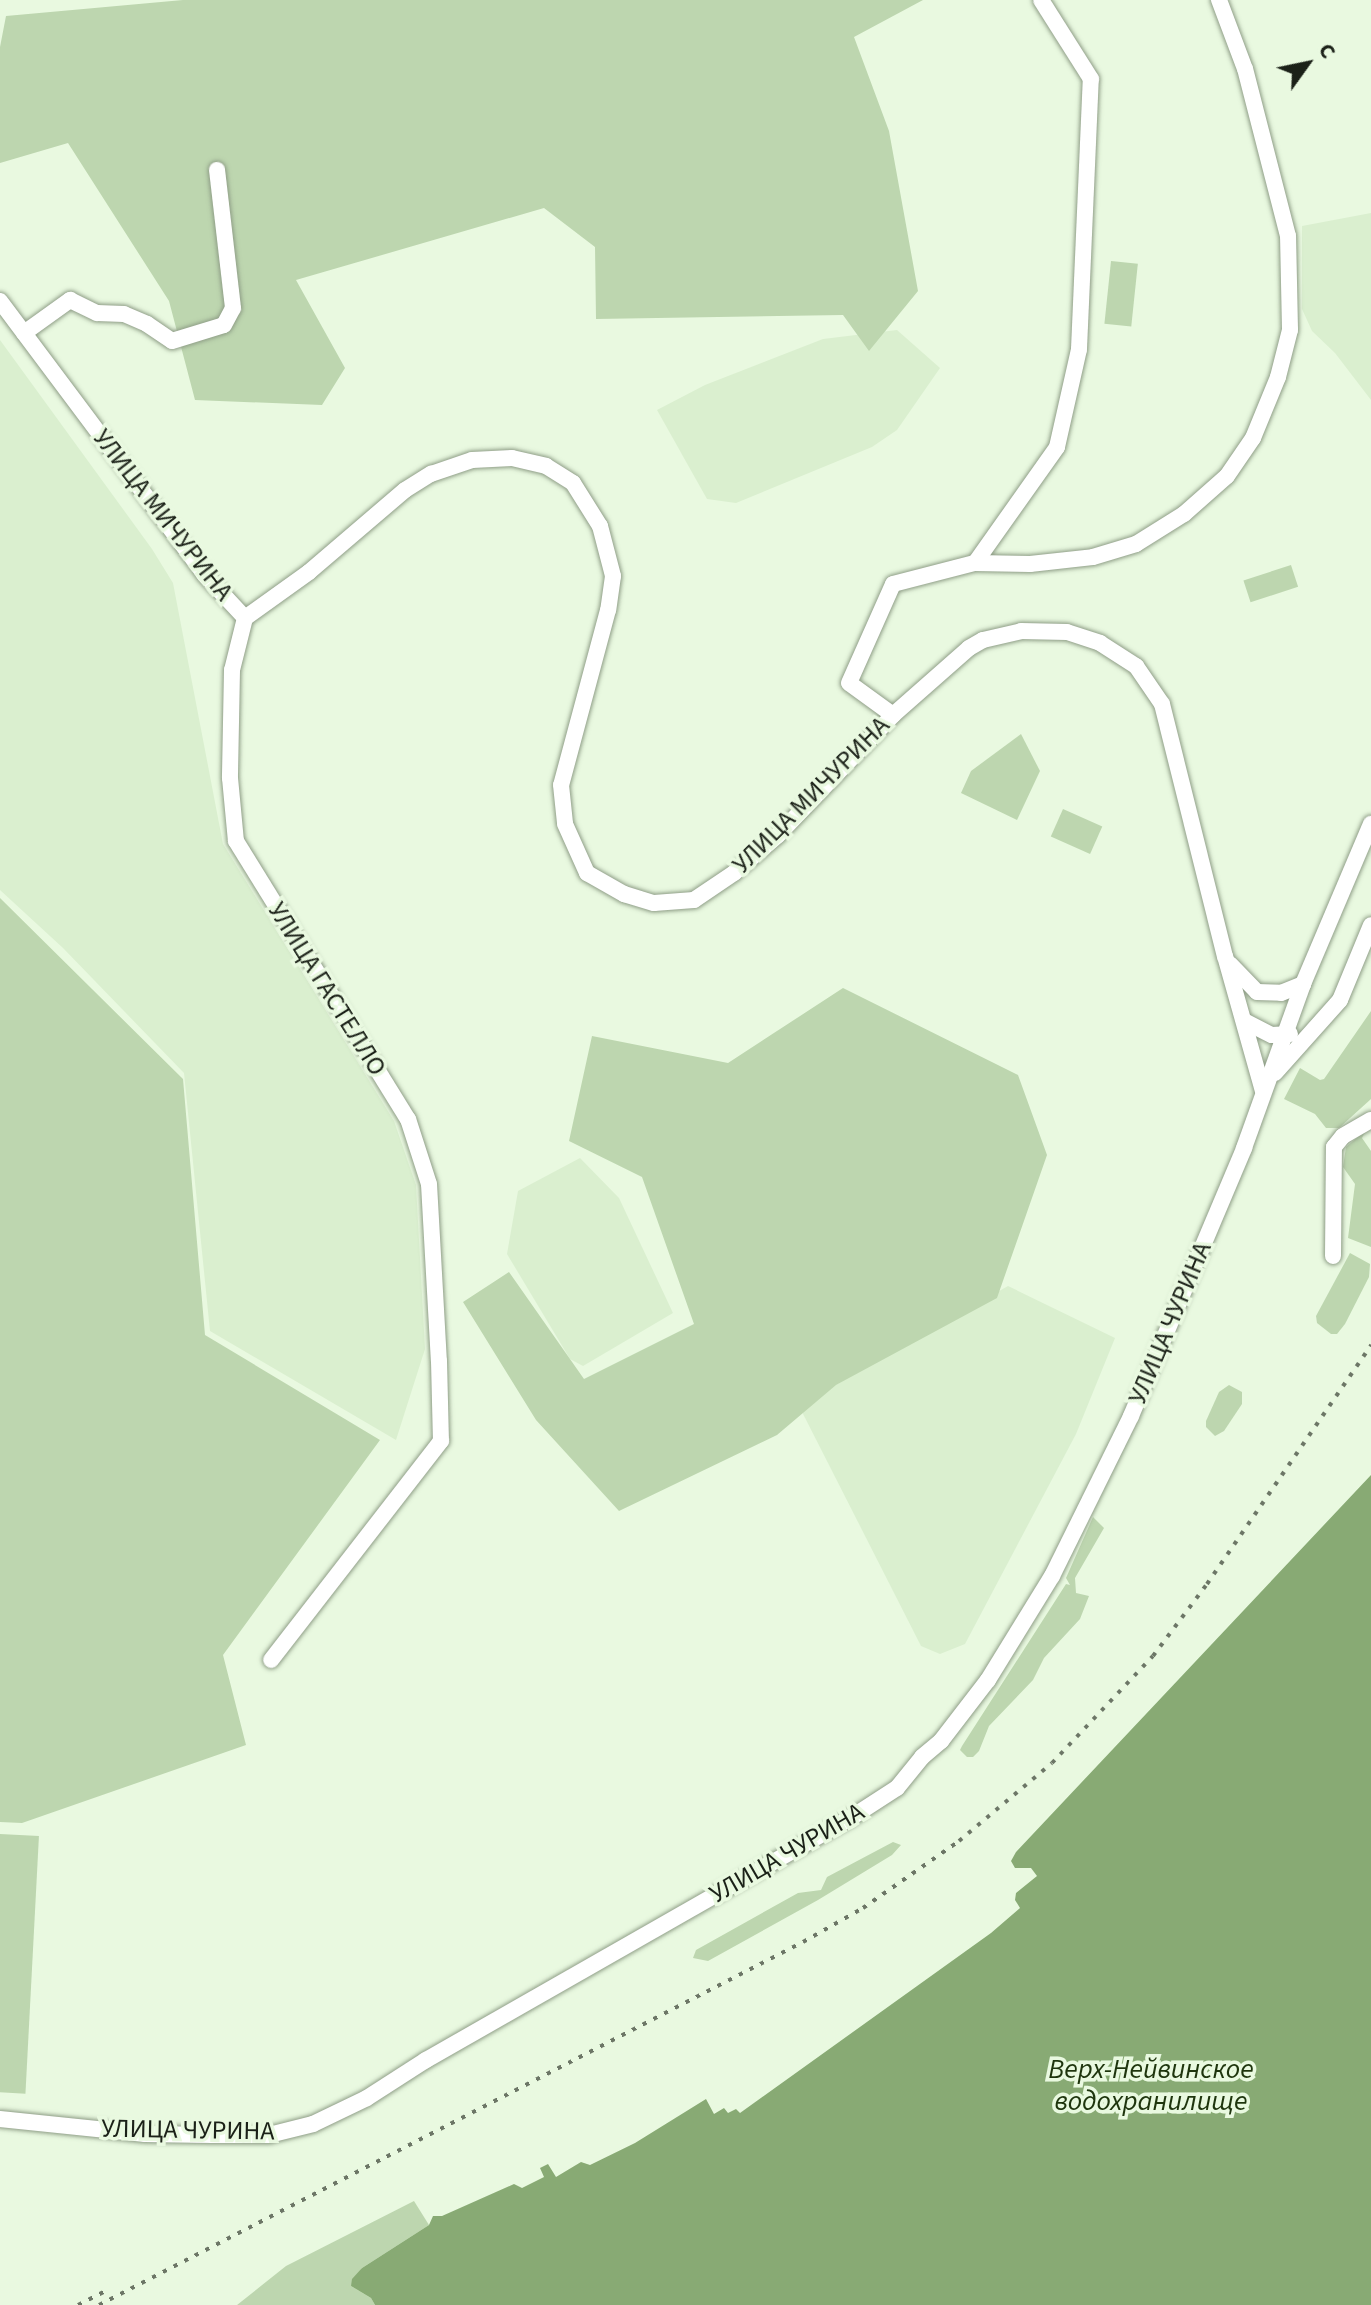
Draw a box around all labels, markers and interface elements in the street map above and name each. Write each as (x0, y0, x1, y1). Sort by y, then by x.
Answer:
north arrow (1267, 24, 1347, 104)
text: С (1310, 37, 1344, 65)
street label: УЛИЦА МИЧУРИНА (86, 423, 240, 607)
street label: УЛИЦА МИЧУРИНА (726, 710, 896, 880)
street label: УЛИЦА ГАСТЕЛЛО (261, 897, 393, 1081)
street label: УЛИЦА ЧУРИНА (1122, 1237, 1218, 1409)
street label: УЛИЦА ЧУРИНА (704, 1796, 870, 1910)
water label: Верх-Нейвинское водохранилище (1048, 2052, 1254, 2118)
street label: УЛИЦА ЧУРИНА (101, 2113, 275, 2147)

